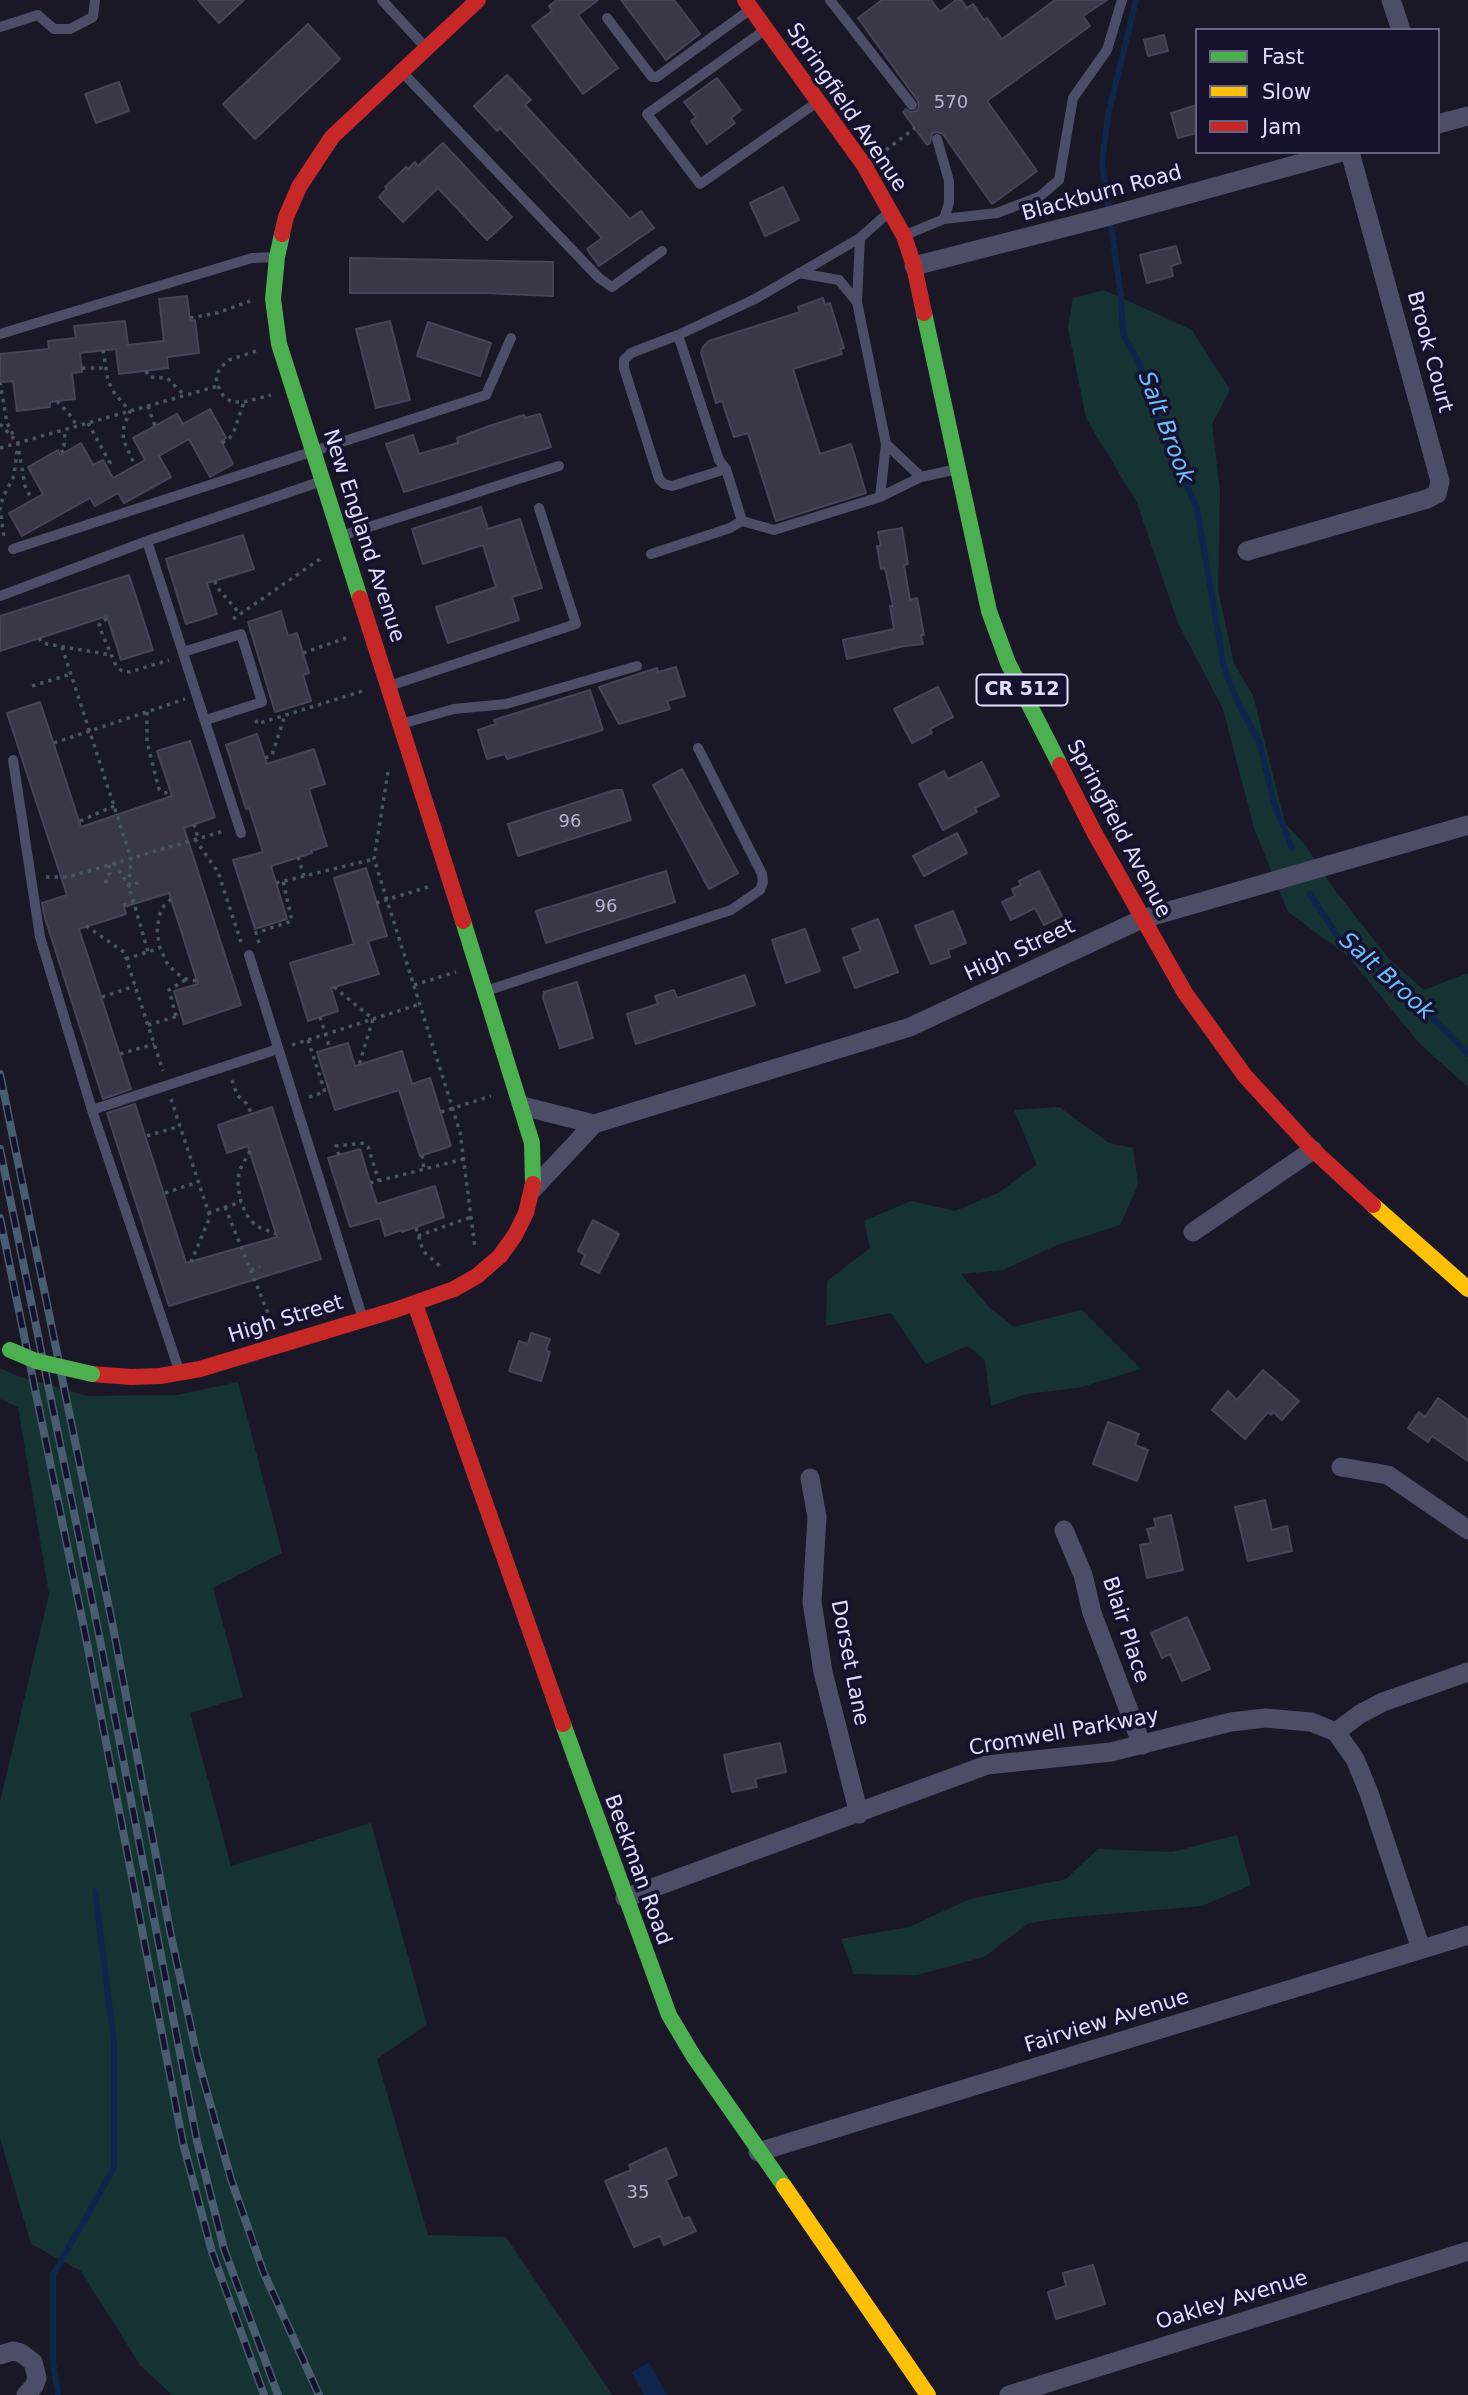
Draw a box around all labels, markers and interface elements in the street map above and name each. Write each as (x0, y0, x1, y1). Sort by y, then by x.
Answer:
street label: Springfield Avenue (780, 19, 912, 197)
legend (1195, 28, 1440, 154)
text: Fast (1262, 45, 1304, 69)
text: Slow (1262, 80, 1311, 104)
house number: 570 (934, 92, 968, 114)
text: Jam (1262, 115, 1302, 139)
street label: Blackburn Road (1019, 161, 1185, 227)
street label: Brook Court (1401, 288, 1457, 416)
water label: Salt Brook (1131, 368, 1199, 488)
street label: New England Avenue (317, 426, 409, 646)
road number: CR 512 (976, 674, 1068, 706)
street label: Springfield Avenue (1060, 736, 1176, 922)
house number: 96 (559, 811, 581, 833)
house number: 96 (595, 896, 617, 918)
street label: High Street (961, 914, 1079, 988)
water label: Salt Brook (1333, 927, 1439, 1027)
street label: High Street (226, 1291, 346, 1349)
street label: Blair Place (1096, 1574, 1154, 1686)
street label: Dorset Lane (824, 1598, 874, 1728)
street label: Cromwell Parkway (967, 1704, 1161, 1762)
street label: Beekman Road (598, 1791, 676, 1949)
street label: Fairview Avenue (1022, 1985, 1192, 2059)
house number: 35 (627, 2182, 649, 2204)
street label: Oakley Avenue (1153, 2266, 1311, 2336)

